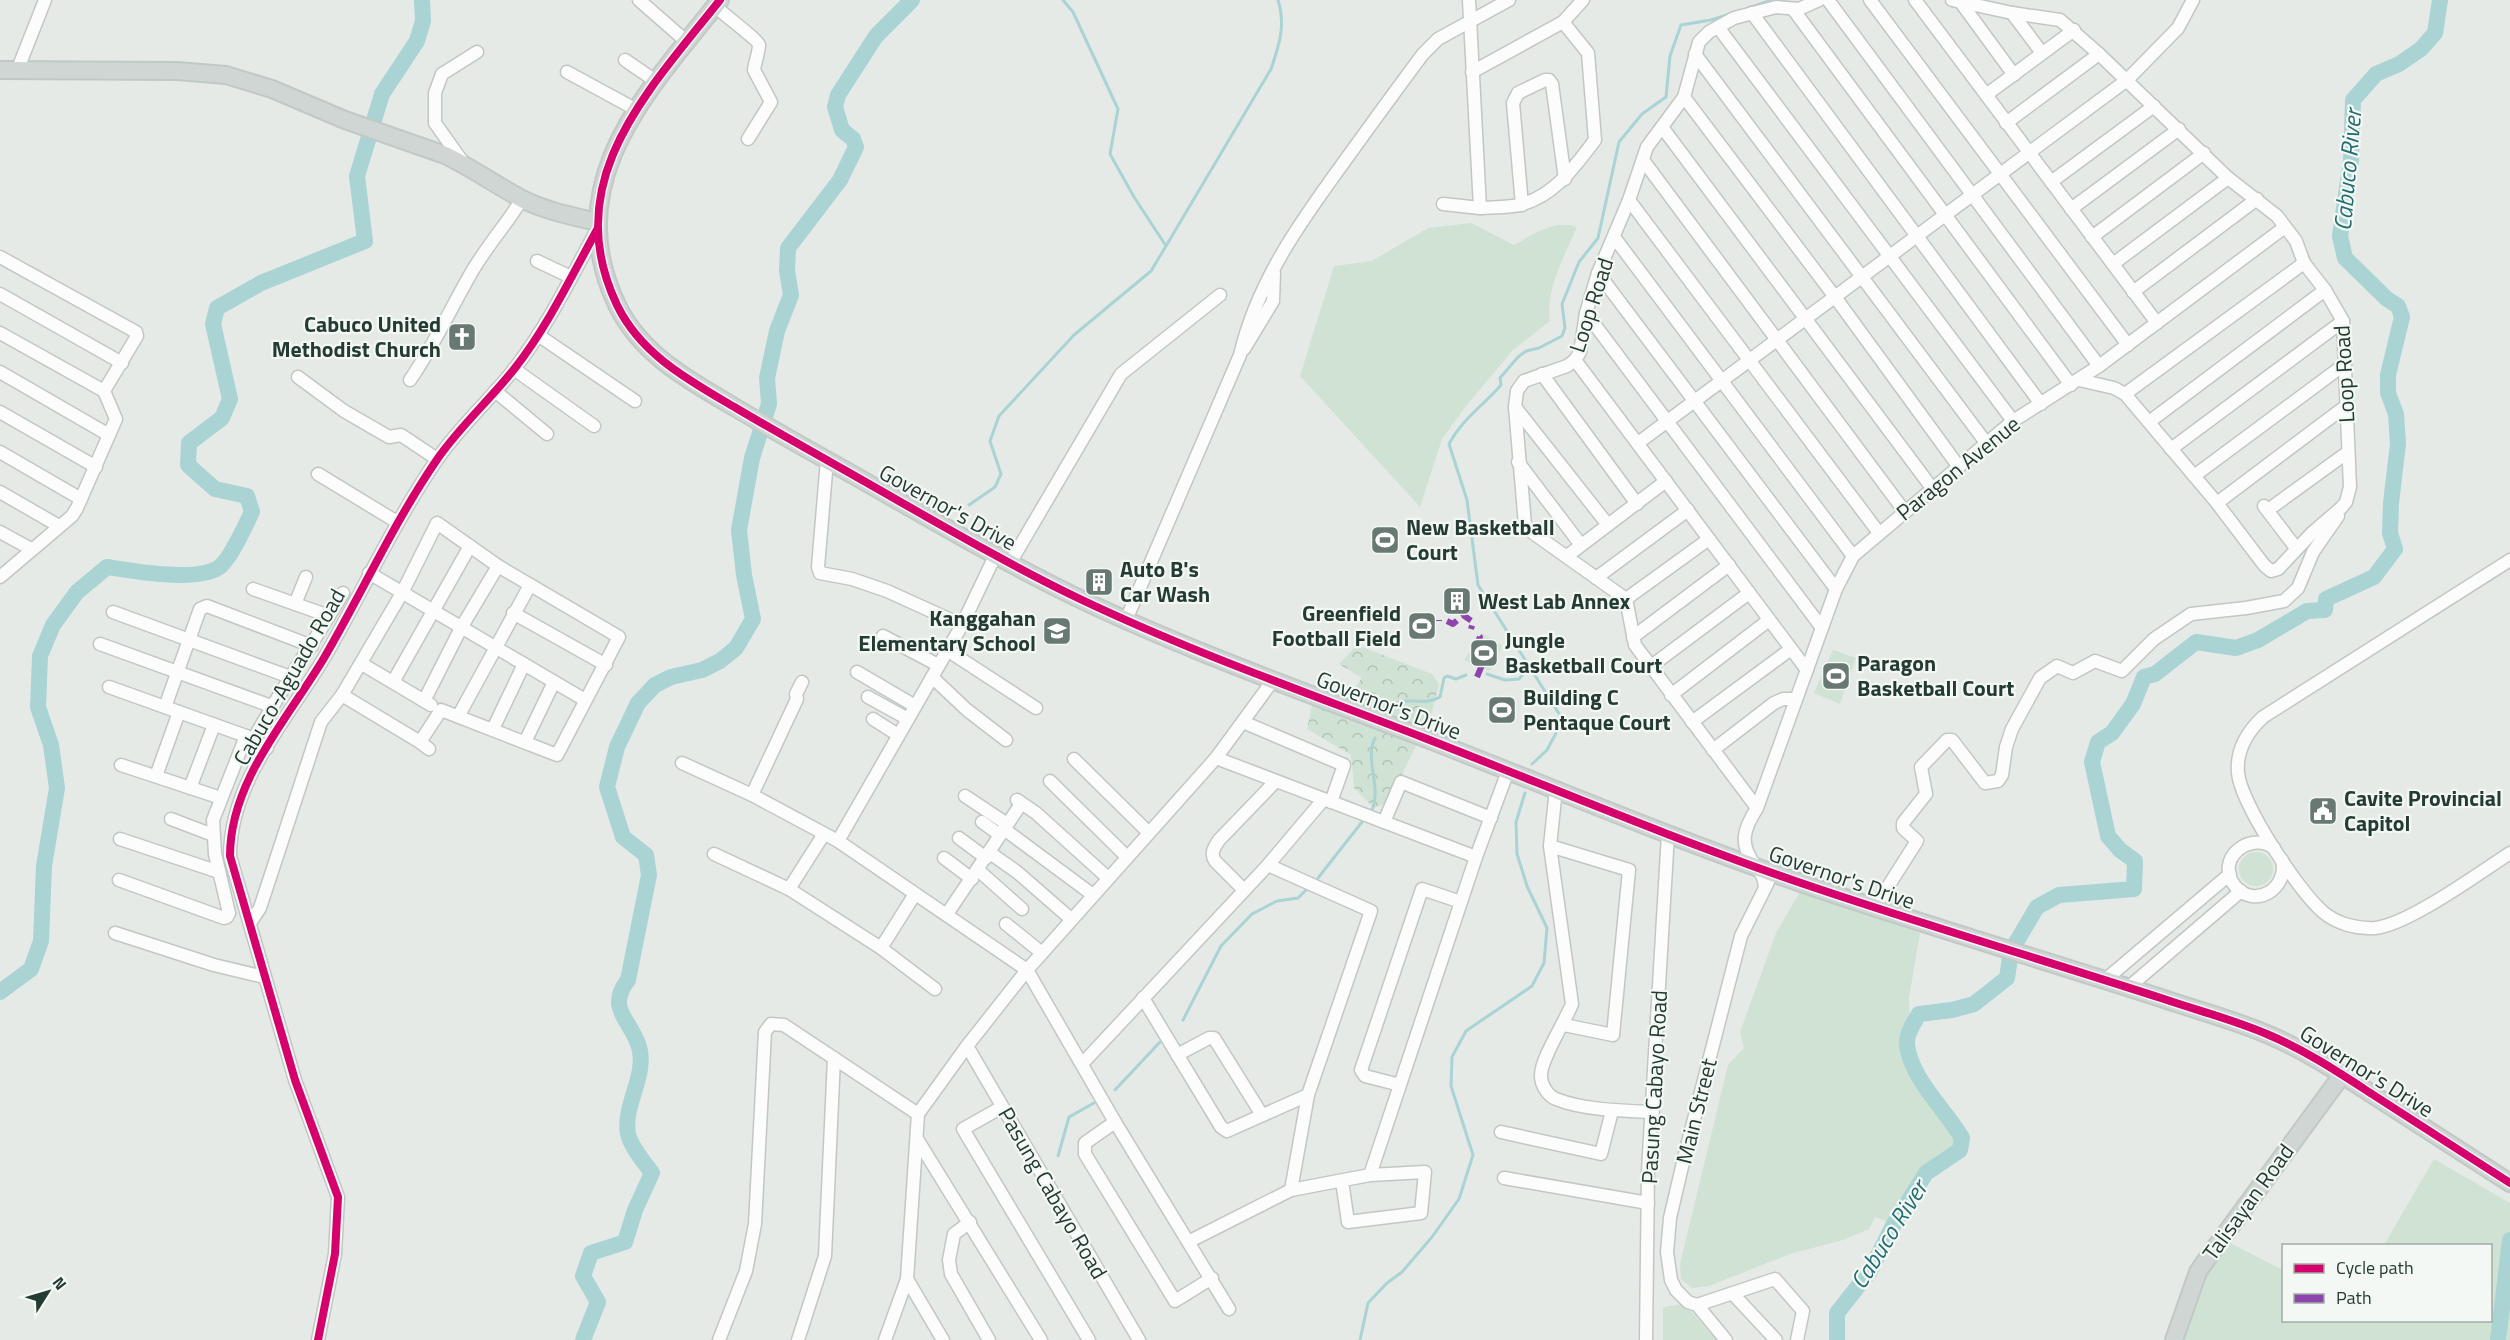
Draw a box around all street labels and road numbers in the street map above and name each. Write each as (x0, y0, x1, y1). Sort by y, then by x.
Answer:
street label: Loop Road (1560, 253, 1622, 357)
street label: Loop Road (2324, 324, 2364, 424)
street label: Paragon Avenue (1889, 407, 2027, 529)
street label: Governor's Drive (873, 455, 1023, 559)
street label: Cabuco-Aguado Road (224, 582, 354, 772)
street label: Governor's Drive (1312, 662, 1466, 748)
street label: Governor's Drive (1764, 836, 1920, 918)
street label: Pasung Cabayo Road (1632, 989, 1676, 1185)
street label: Governor's Drive (2293, 1016, 2441, 1126)
street label: Main Street (1666, 1054, 1726, 1167)
street label: Pasung Cabayo Road (990, 1101, 1116, 1285)
street label: Talisayan Road (2194, 1136, 2302, 1268)

